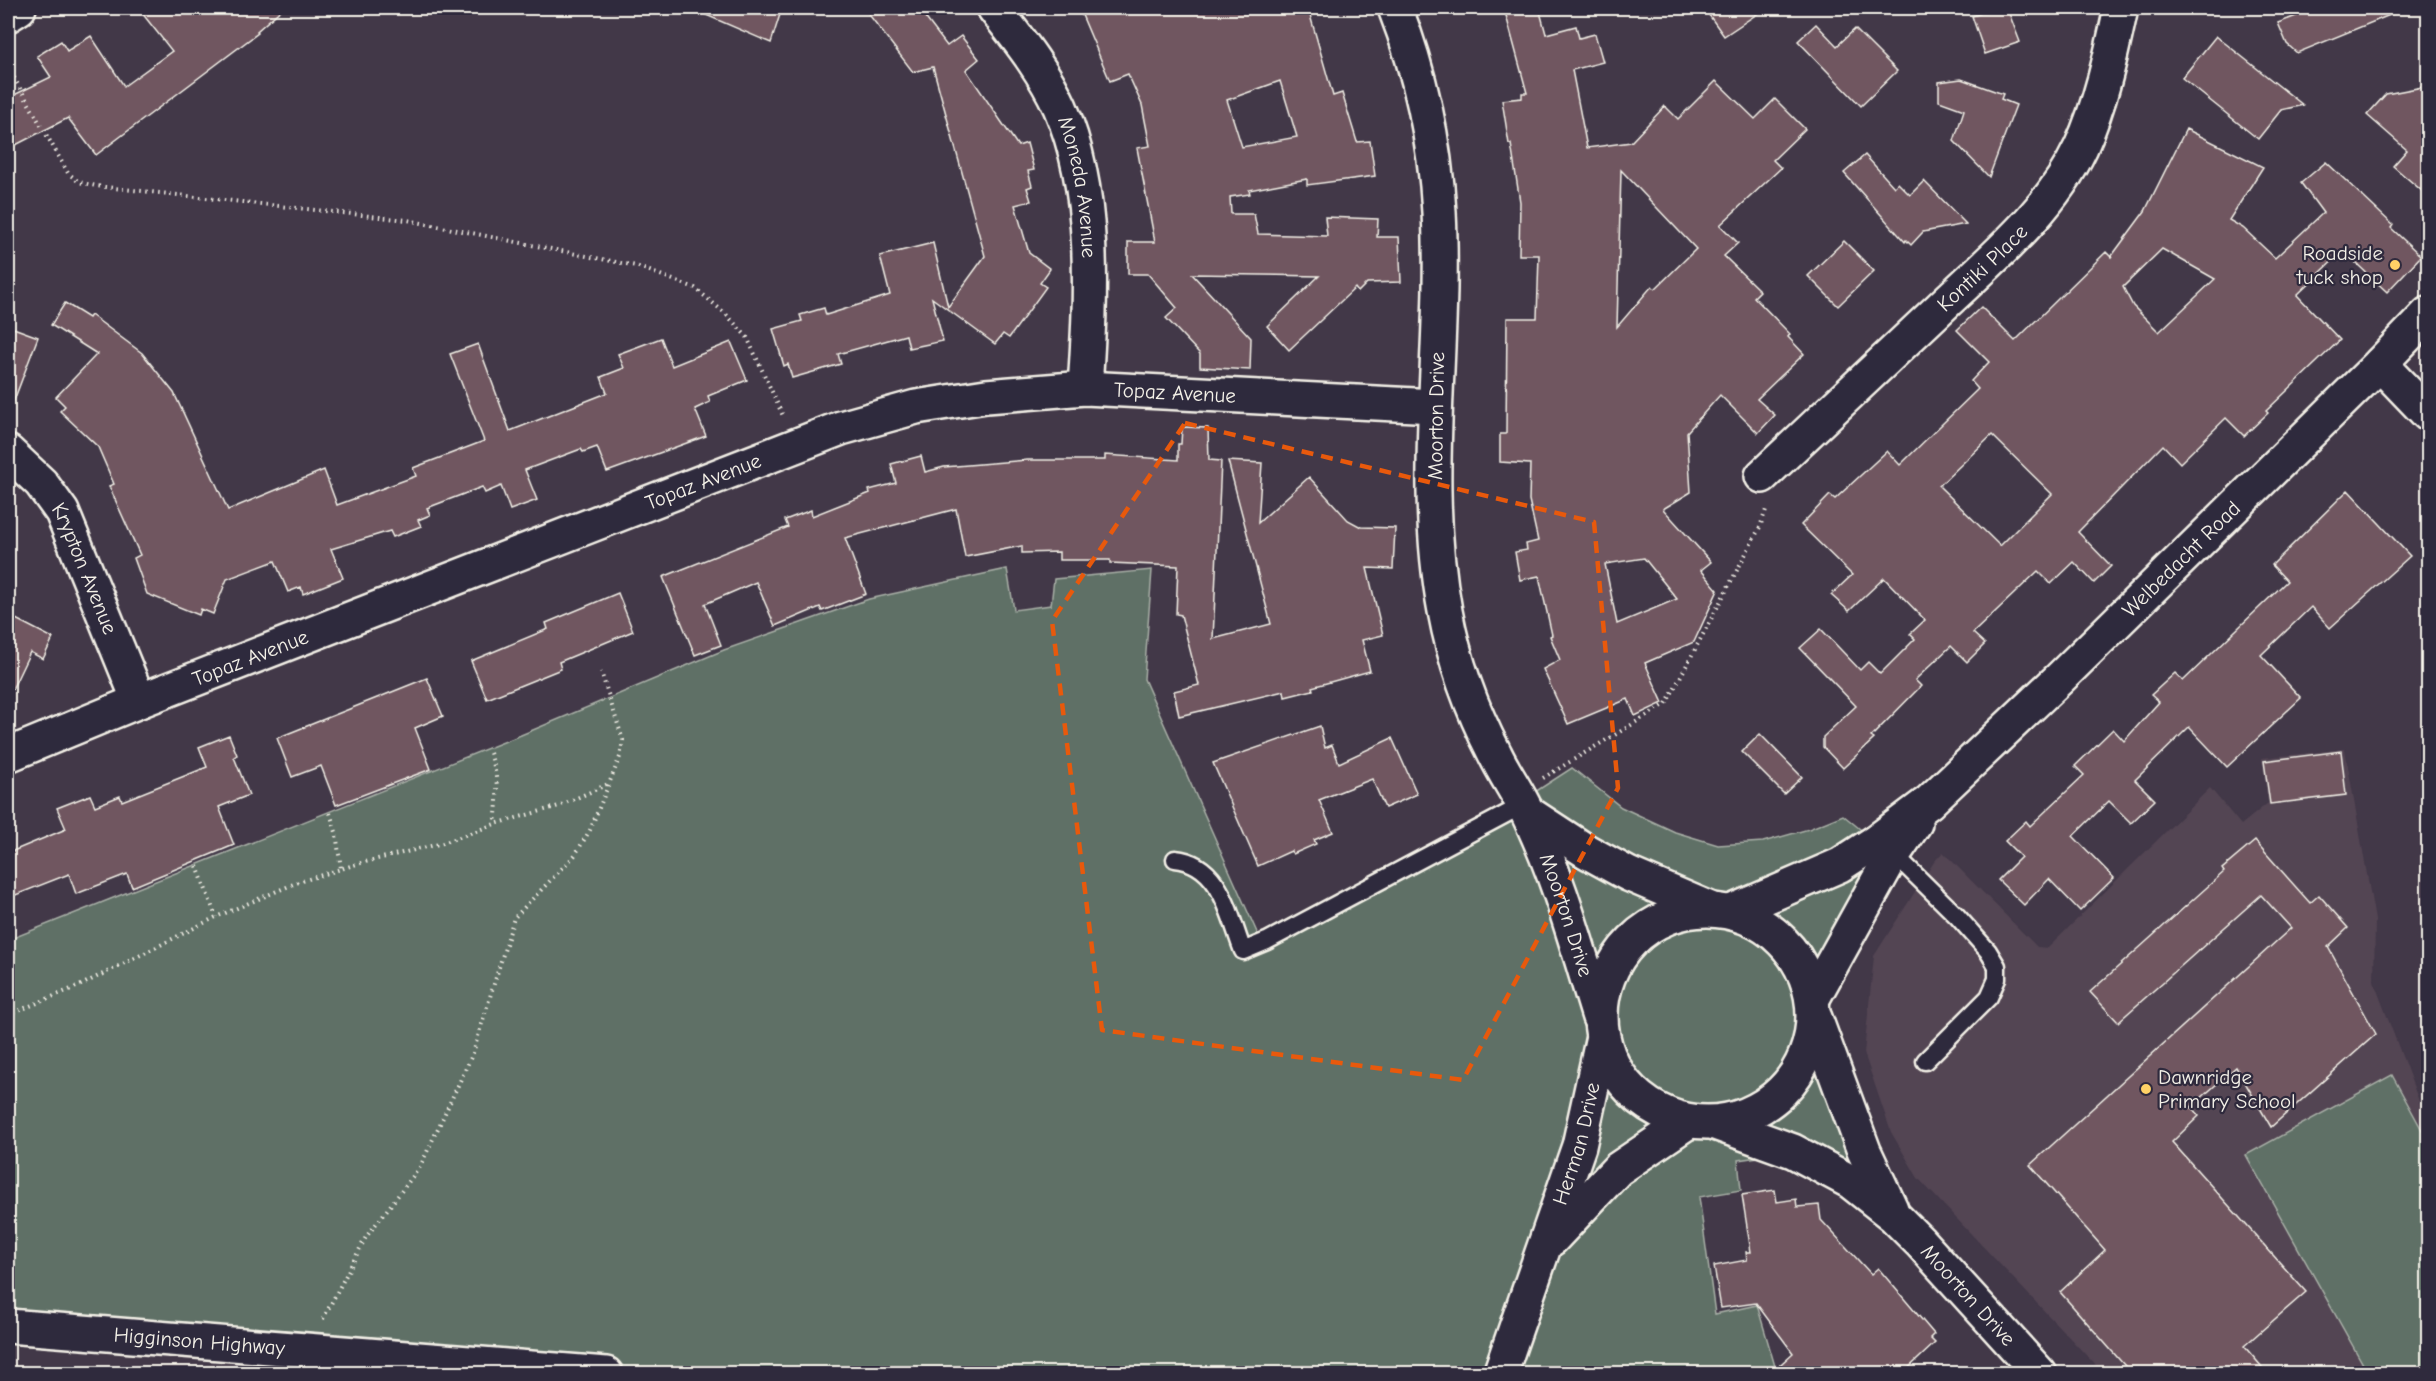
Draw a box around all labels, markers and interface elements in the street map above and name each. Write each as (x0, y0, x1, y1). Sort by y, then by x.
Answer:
street label: Moneda Avenue (1053, 113, 1101, 258)
street label: Kontiki Place (1932, 220, 2032, 316)
place label: Roadside tuck shop (2296, 241, 2383, 289)
marker: Roadside tuck shop (2388, 258, 2402, 272)
street label: Moorton Drive (1423, 352, 1449, 480)
street label: Topaz Avenue (1113, 378, 1237, 408)
street label: Topaz Avenue (642, 448, 764, 515)
street label: Welbedacht Road (2117, 496, 2245, 622)
street label: Krypton Avenue (47, 498, 122, 638)
street label: Topaz Avenue (189, 624, 312, 691)
street label: Moorton Drive (1535, 850, 1598, 980)
place label: Dawnridge Primary School (2158, 1065, 2296, 1113)
street label: Herman Drive (1548, 1080, 1605, 1208)
marker: Dawnridge Primary School (2139, 1082, 2153, 1096)
street label: Moorton Drive (1916, 1239, 2020, 1351)
street label: Higginson Highway (113, 1323, 287, 1360)

